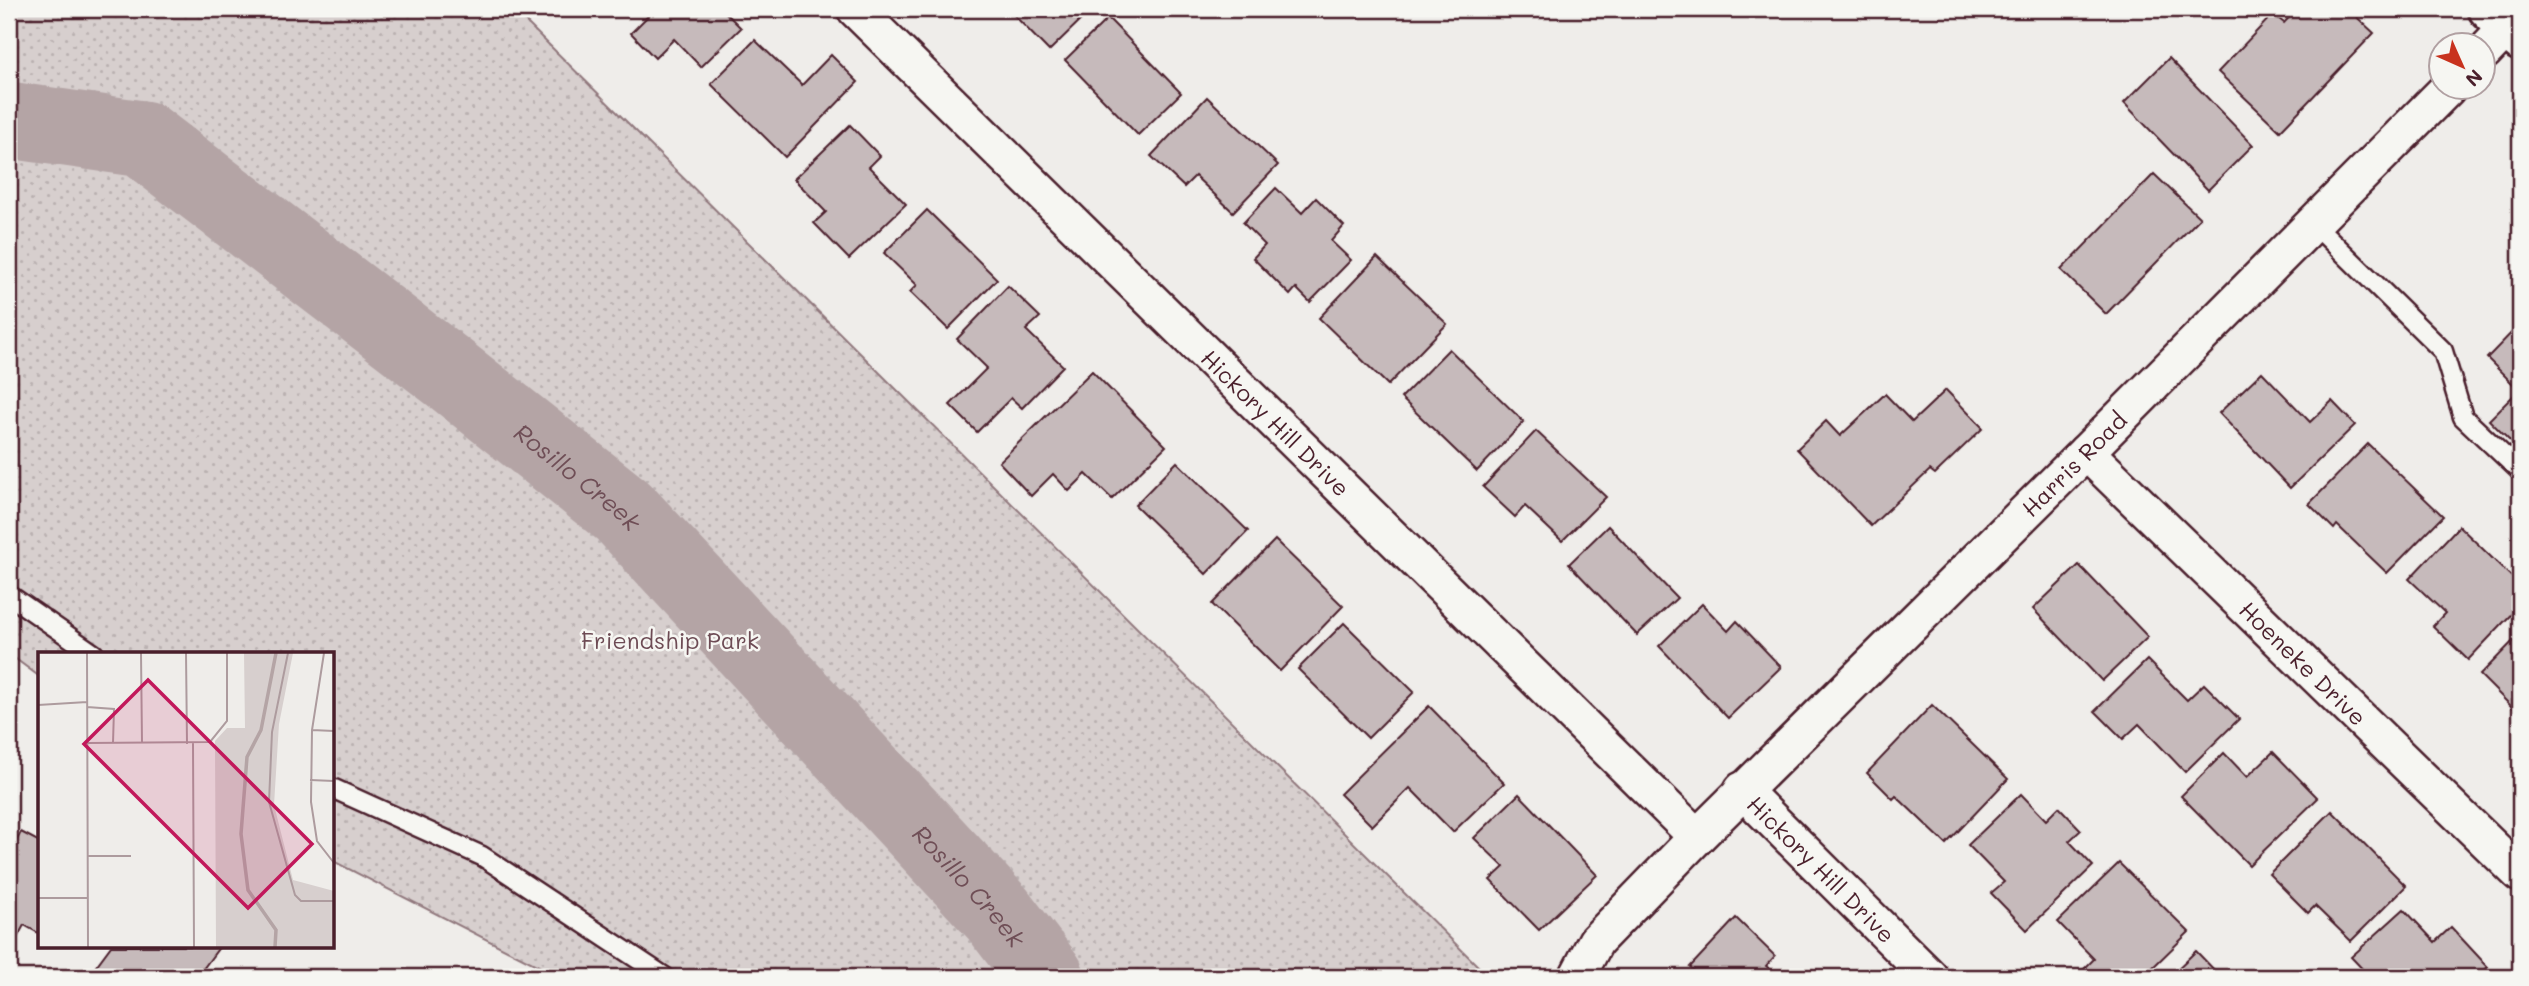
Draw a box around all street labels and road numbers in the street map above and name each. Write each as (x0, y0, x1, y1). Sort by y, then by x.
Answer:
street label: Hickory Hill Drive (1195, 343, 1356, 502)
street label: Harris Road (2015, 405, 2133, 523)
street label: Hoeneke Drive (2233, 595, 2373, 732)
street label: Hickory Hill Drive (1741, 789, 1902, 949)

